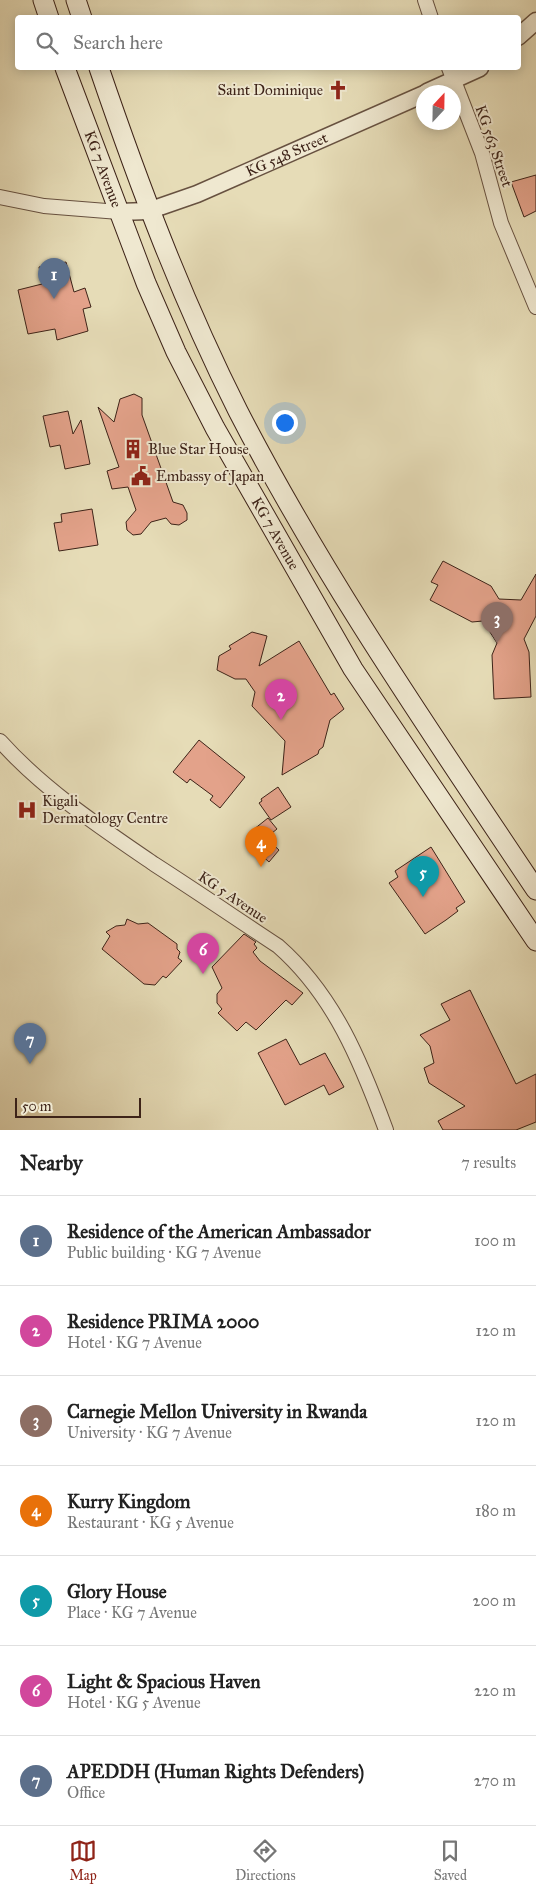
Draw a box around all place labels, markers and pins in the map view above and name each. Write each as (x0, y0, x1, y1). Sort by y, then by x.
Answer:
church icon: Saint Dominique (327, 79, 349, 101)
place label: Saint Dominique (218, 81, 323, 100)
pin: 1 (38, 258, 70, 299)
building icon: Blue Star House (122, 438, 144, 460)
place label: Blue Star House (148, 440, 249, 458)
public building icon: Embassy of Japan (130, 465, 152, 487)
place label: Embassy of Japan (156, 467, 264, 486)
pin: 3 (481, 602, 513, 643)
pin: 2 (265, 679, 297, 720)
place label: Kigali Dermatology Centre (42, 792, 168, 827)
hospital icon: Kigali Dermatology Centre (16, 799, 38, 821)
pin: 4 (245, 826, 277, 867)
pin: 5 (407, 856, 439, 897)
pin: 6 (187, 933, 219, 974)
pin: 7 (14, 1023, 46, 1064)

